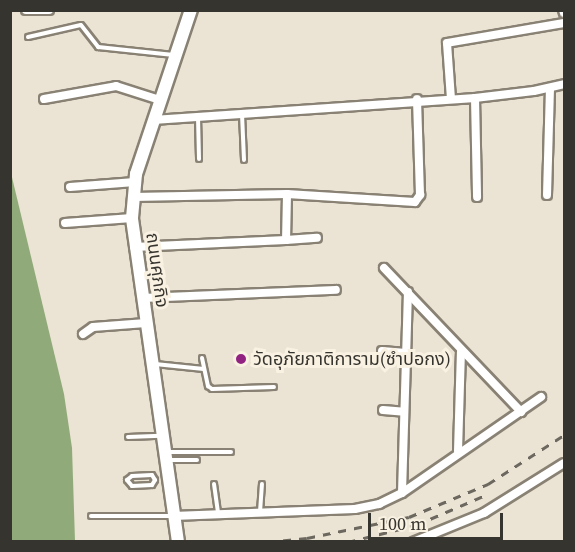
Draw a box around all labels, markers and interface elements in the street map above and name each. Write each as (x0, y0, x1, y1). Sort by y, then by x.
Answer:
street label: ถนนศุภกิจ (141, 231, 173, 309)
place label: วัดอุภัยภาติการาม(ซำปอกง) (253, 348, 451, 370)
marker: วัดอุภัยภาติการาม(ซำปอกง) (234, 352, 248, 366)
scale bar (371, 501, 506, 539)
text: 100 m (379, 511, 426, 536)

